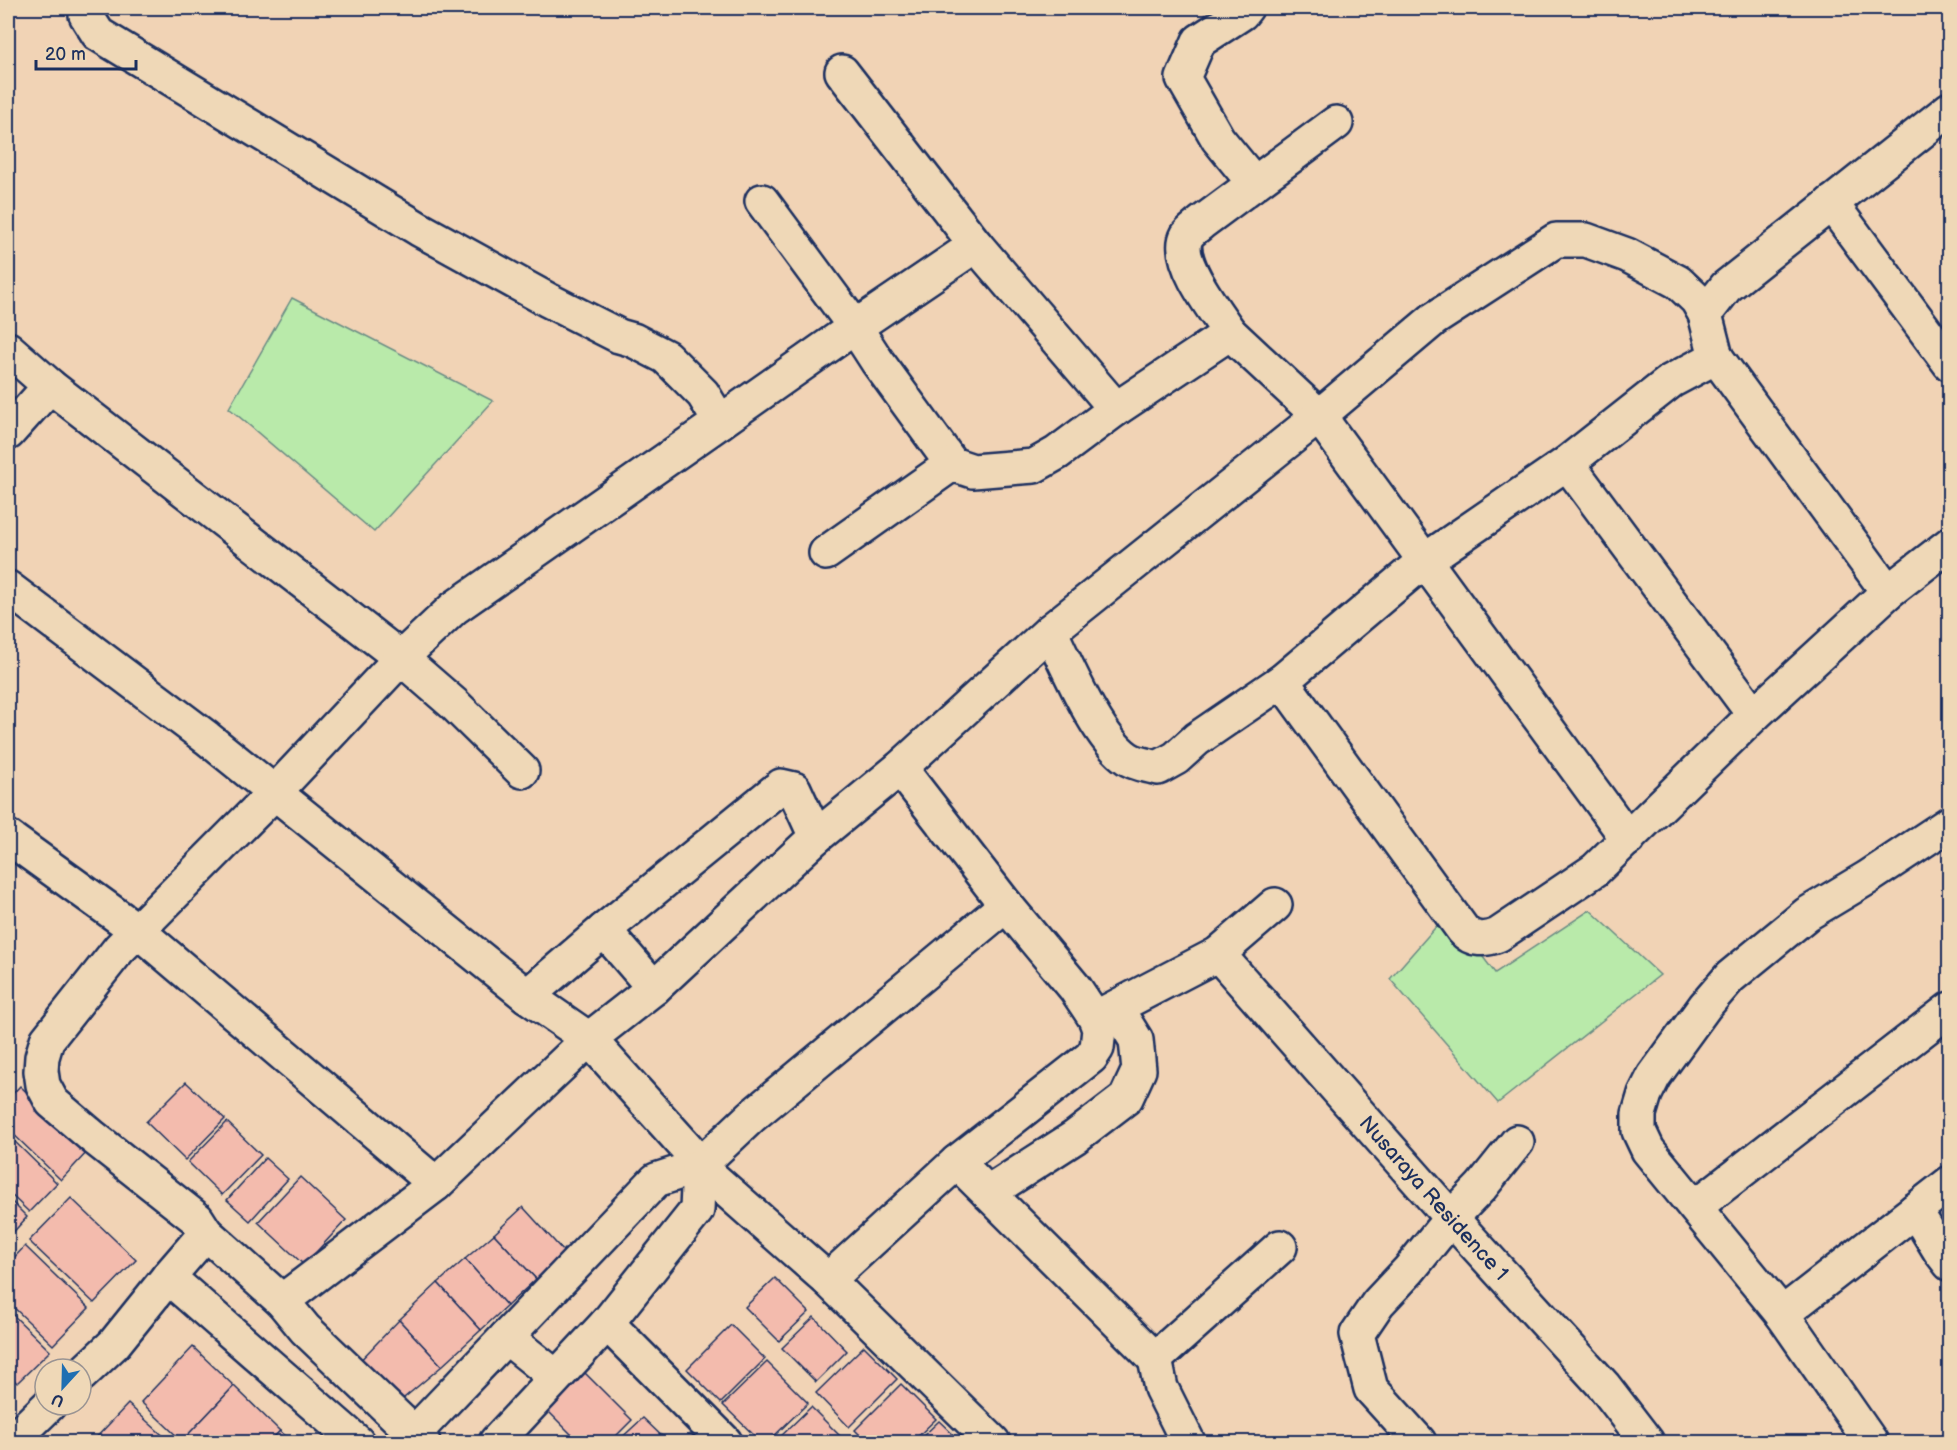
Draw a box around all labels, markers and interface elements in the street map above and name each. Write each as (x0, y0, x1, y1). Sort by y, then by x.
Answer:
scale bar (36, 33, 136, 71)
text: 20 m (45, 44, 86, 65)
street label: Nusaraya Residence 1 (1354, 1111, 1514, 1286)
north arrow (33, 1357, 93, 1417)
text: U (49, 1389, 67, 1410)

